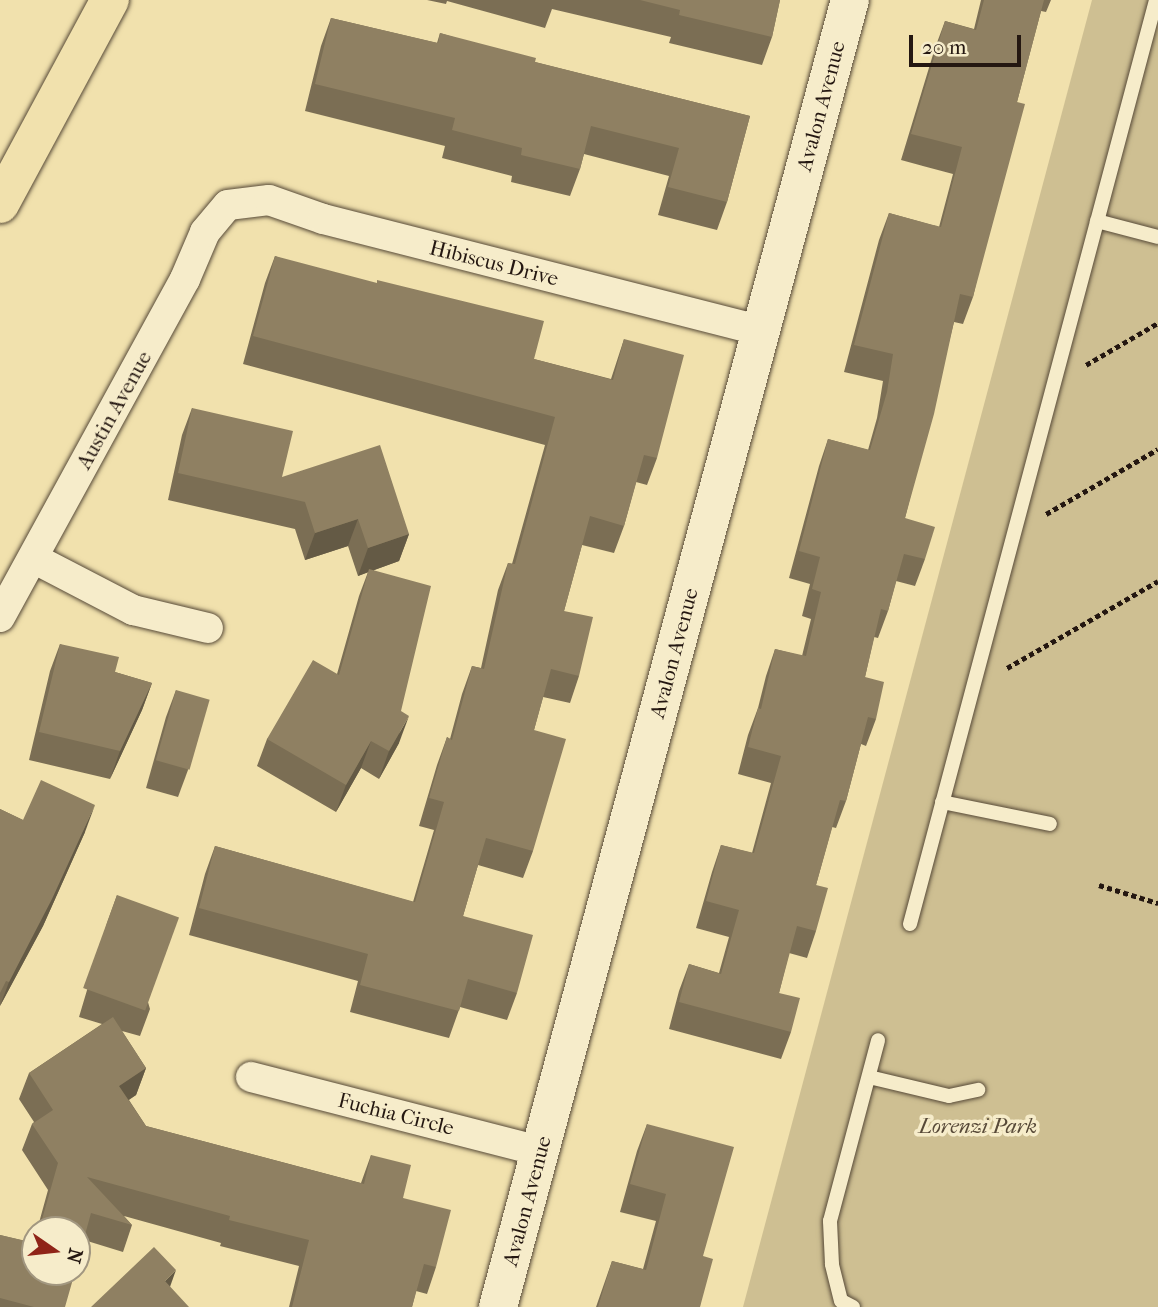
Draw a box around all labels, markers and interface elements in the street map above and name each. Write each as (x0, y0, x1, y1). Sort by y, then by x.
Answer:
scale bar (913, 21, 1025, 65)
text: 20 m (922, 35, 966, 59)
street label: Avalon Avenue (792, 38, 850, 174)
street label: Hibiscus Drive (427, 235, 561, 291)
street label: Austin Avenue (71, 347, 157, 473)
street label: Avalon Avenue (645, 585, 703, 721)
street label: Fuchia Circle (335, 1087, 457, 1141)
park label: Lorenzi Park (919, 1113, 1037, 1139)
street label: Avalon Avenue (498, 1133, 556, 1269)
north arrow (21, 1216, 91, 1286)
text: N (62, 1246, 87, 1265)

